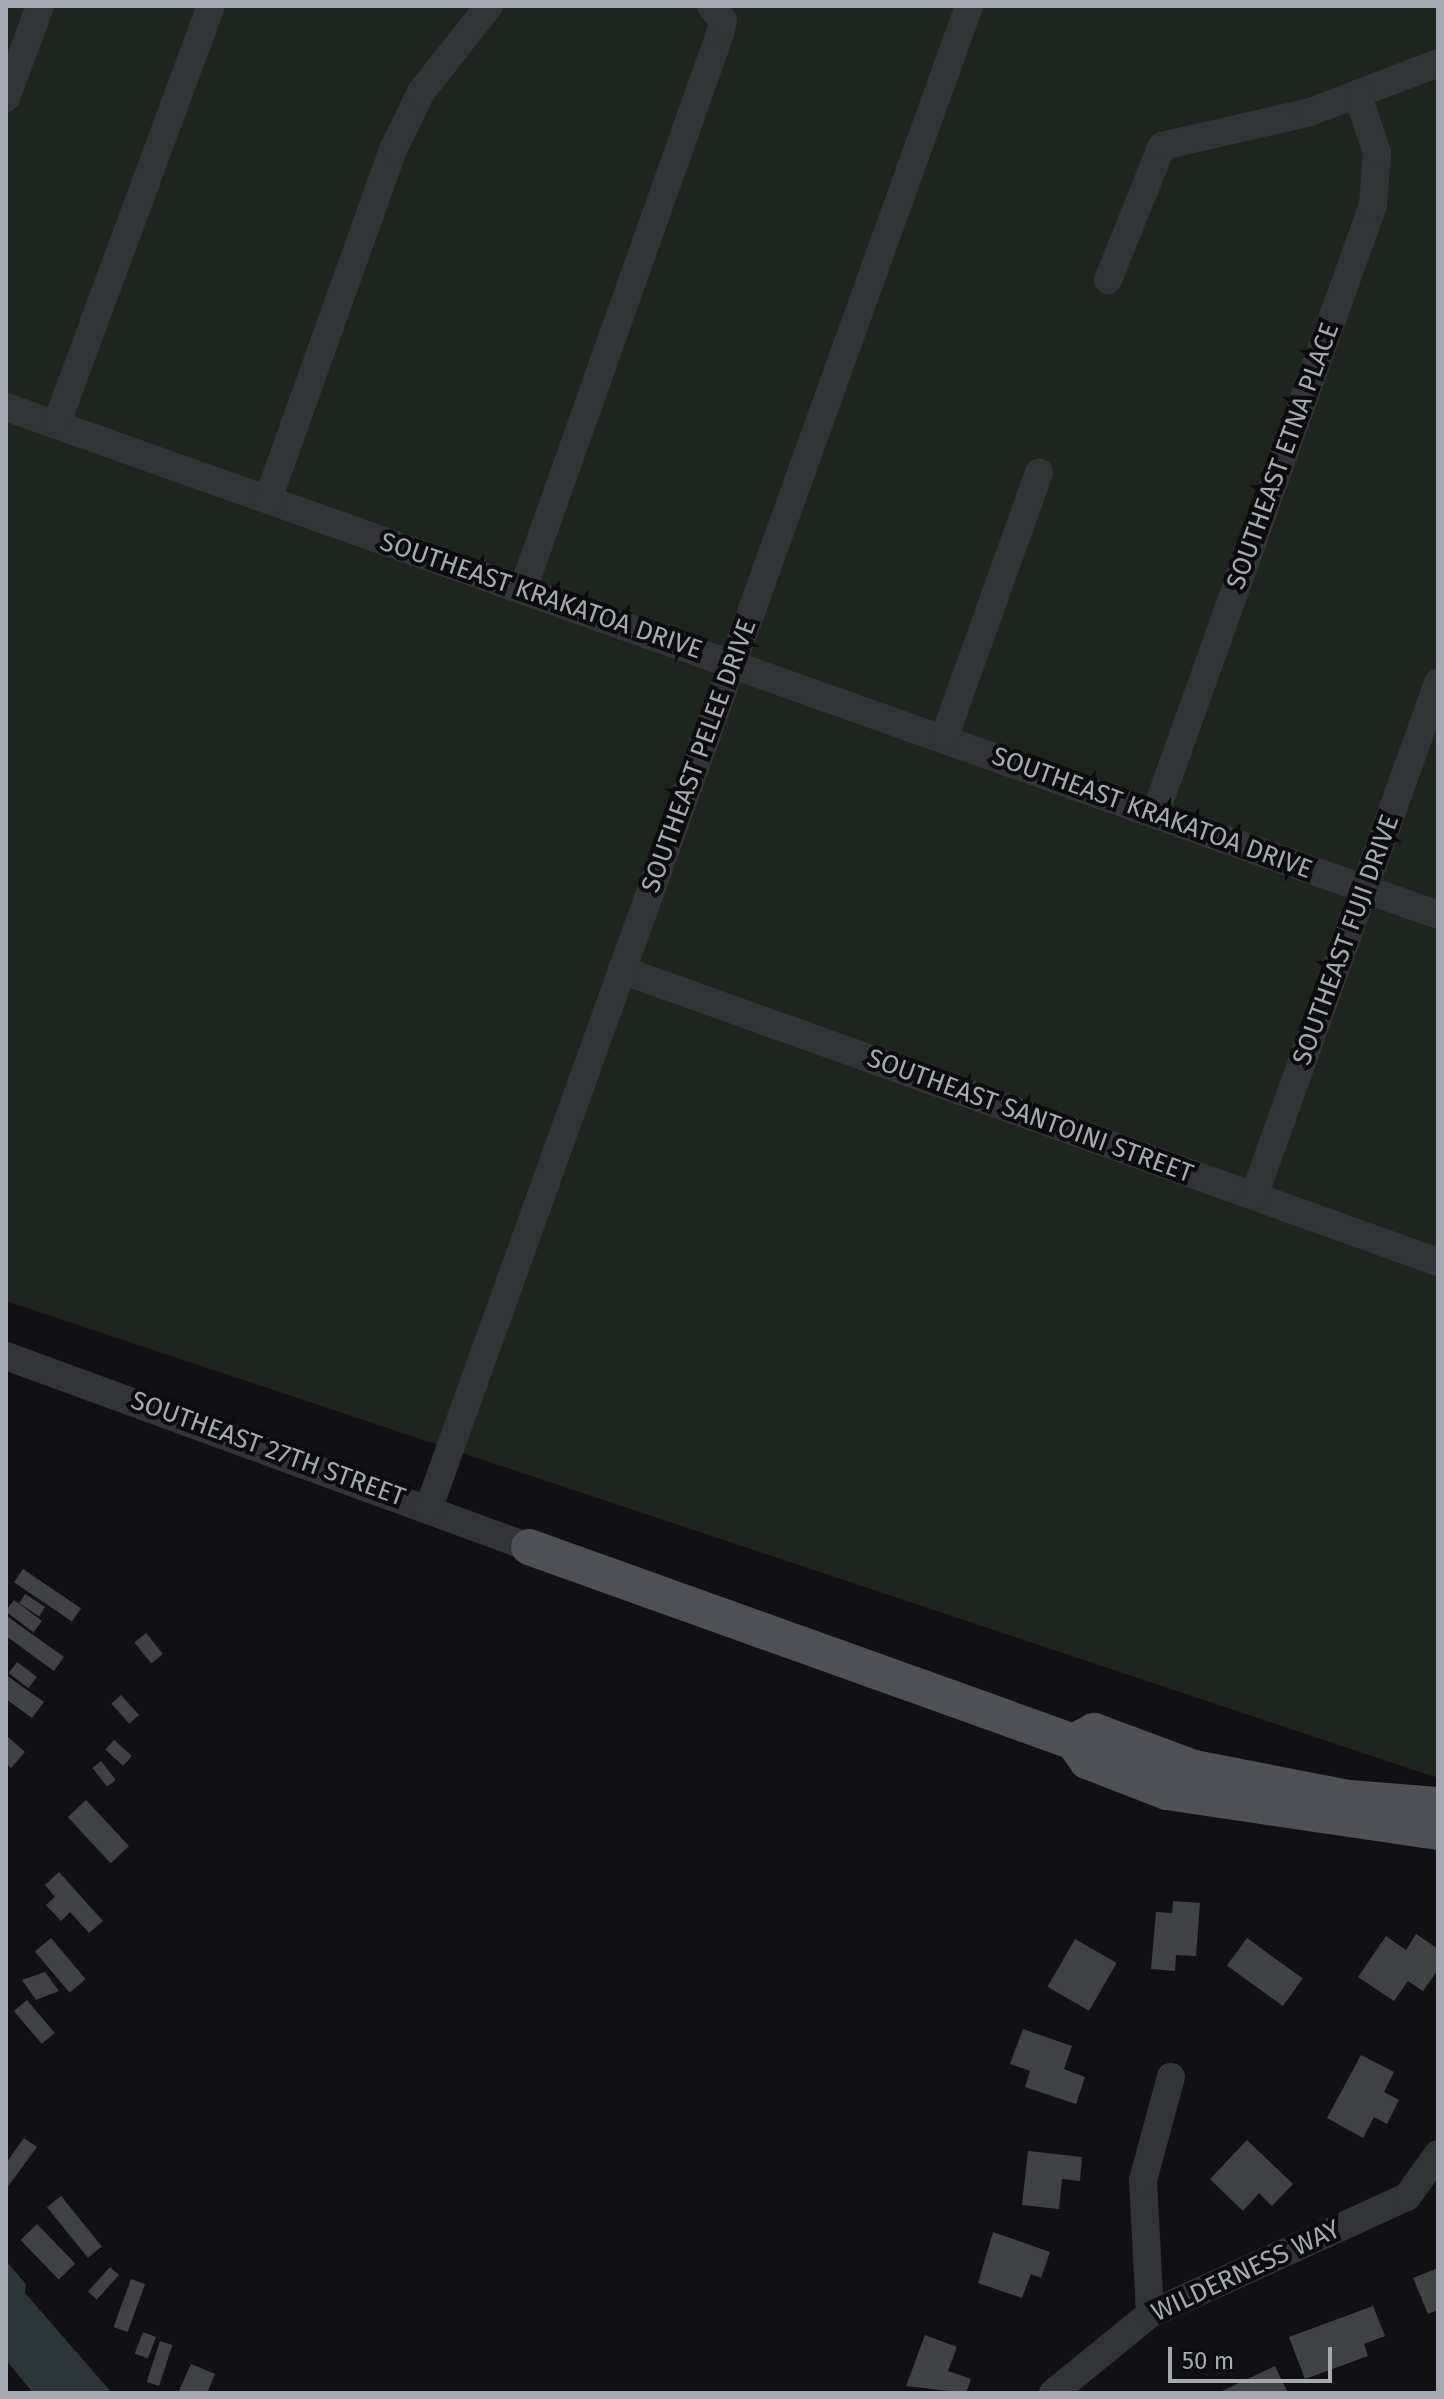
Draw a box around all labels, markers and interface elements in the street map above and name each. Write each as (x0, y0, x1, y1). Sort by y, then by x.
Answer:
street label: SOUTHEAST ETNA PLACE (1220, 318, 1346, 594)
street label: SOUTHEAST KRAKATOA DRIVE (376, 526, 706, 666)
street label: SOUTHEAST PELEE DRIVE (635, 615, 763, 897)
street label: SOUTHEAST KRAKATOA DRIVE (988, 740, 1316, 886)
street label: SOUTHEAST FUJI DRIVE (1286, 811, 1406, 1069)
street label: SOUTHEAST SANTOINI STREET (863, 1042, 1197, 1190)
street label: SOUTHEAST 27TH STREET (127, 1385, 409, 1513)
street label: WILDERNESS WAY (1147, 2214, 1345, 2328)
scale bar (1172, 2331, 1336, 2381)
text: 50 m (1182, 2347, 1234, 2375)

